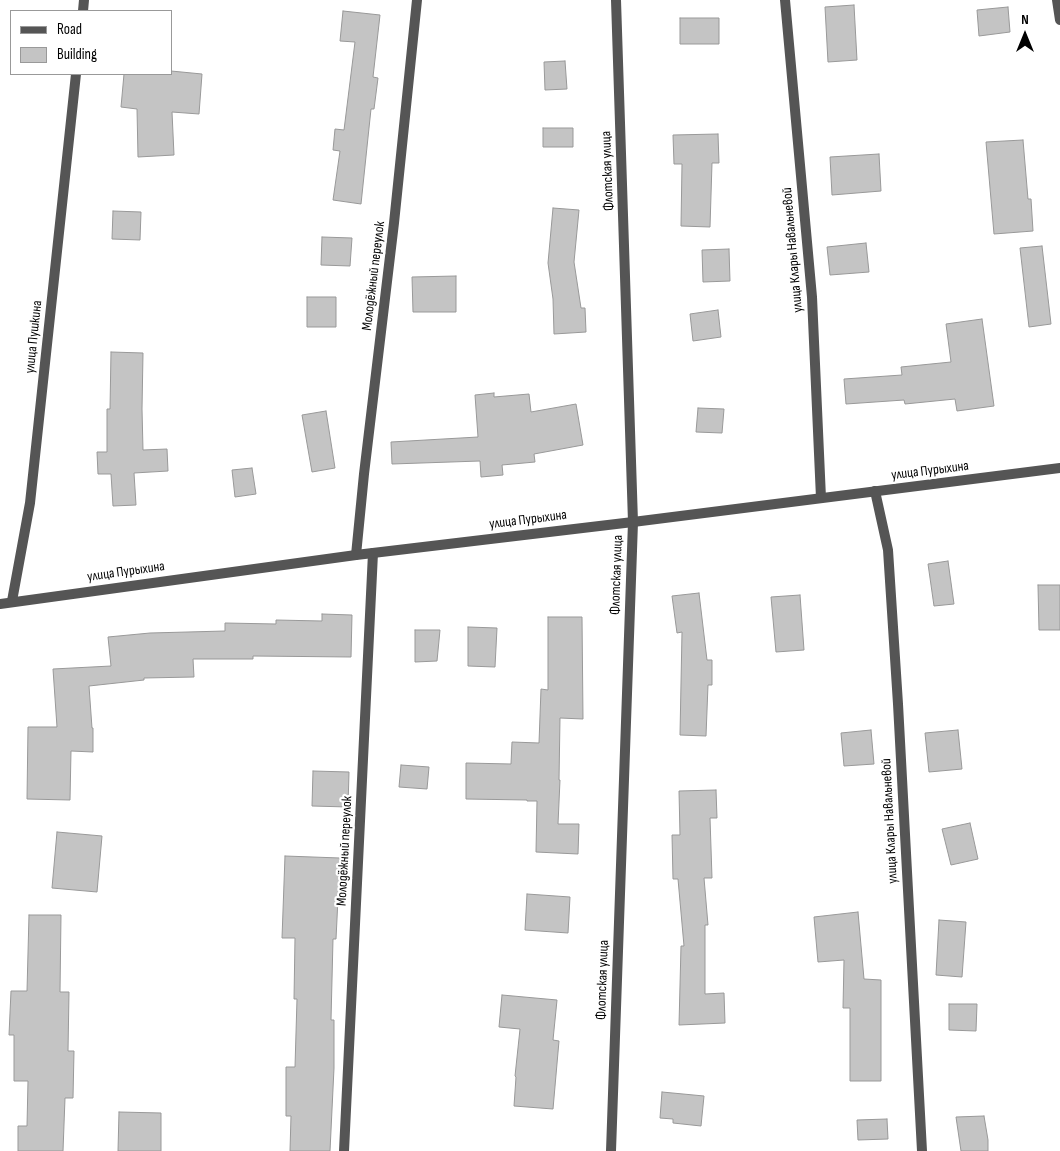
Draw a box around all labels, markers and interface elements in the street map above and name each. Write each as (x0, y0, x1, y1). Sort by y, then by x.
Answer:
legend (10, 10, 172, 75)
north arrow (1000, 10, 1050, 60)
text: N (1021, 11, 1029, 28)
text: Road (57, 20, 82, 39)
text: Building (57, 45, 97, 64)
street label: Флотская улица (598, 131, 618, 211)
street label: улица Клары Навальневой (779, 187, 807, 313)
street label: Молодёжный переулок (359, 220, 389, 332)
street label: улица Пушкина (22, 300, 46, 374)
street label: улица Пурыхина (890, 458, 970, 484)
street label: улица Пурыхина (488, 507, 568, 533)
street label: Флотская улица (607, 535, 627, 615)
street label: улица Пурыхина (86, 558, 166, 586)
street label: улица Клары Навальневой (878, 758, 902, 884)
street label: Молодёжный переулок (334, 796, 356, 906)
street label: Флотская улица (593, 940, 613, 1020)

